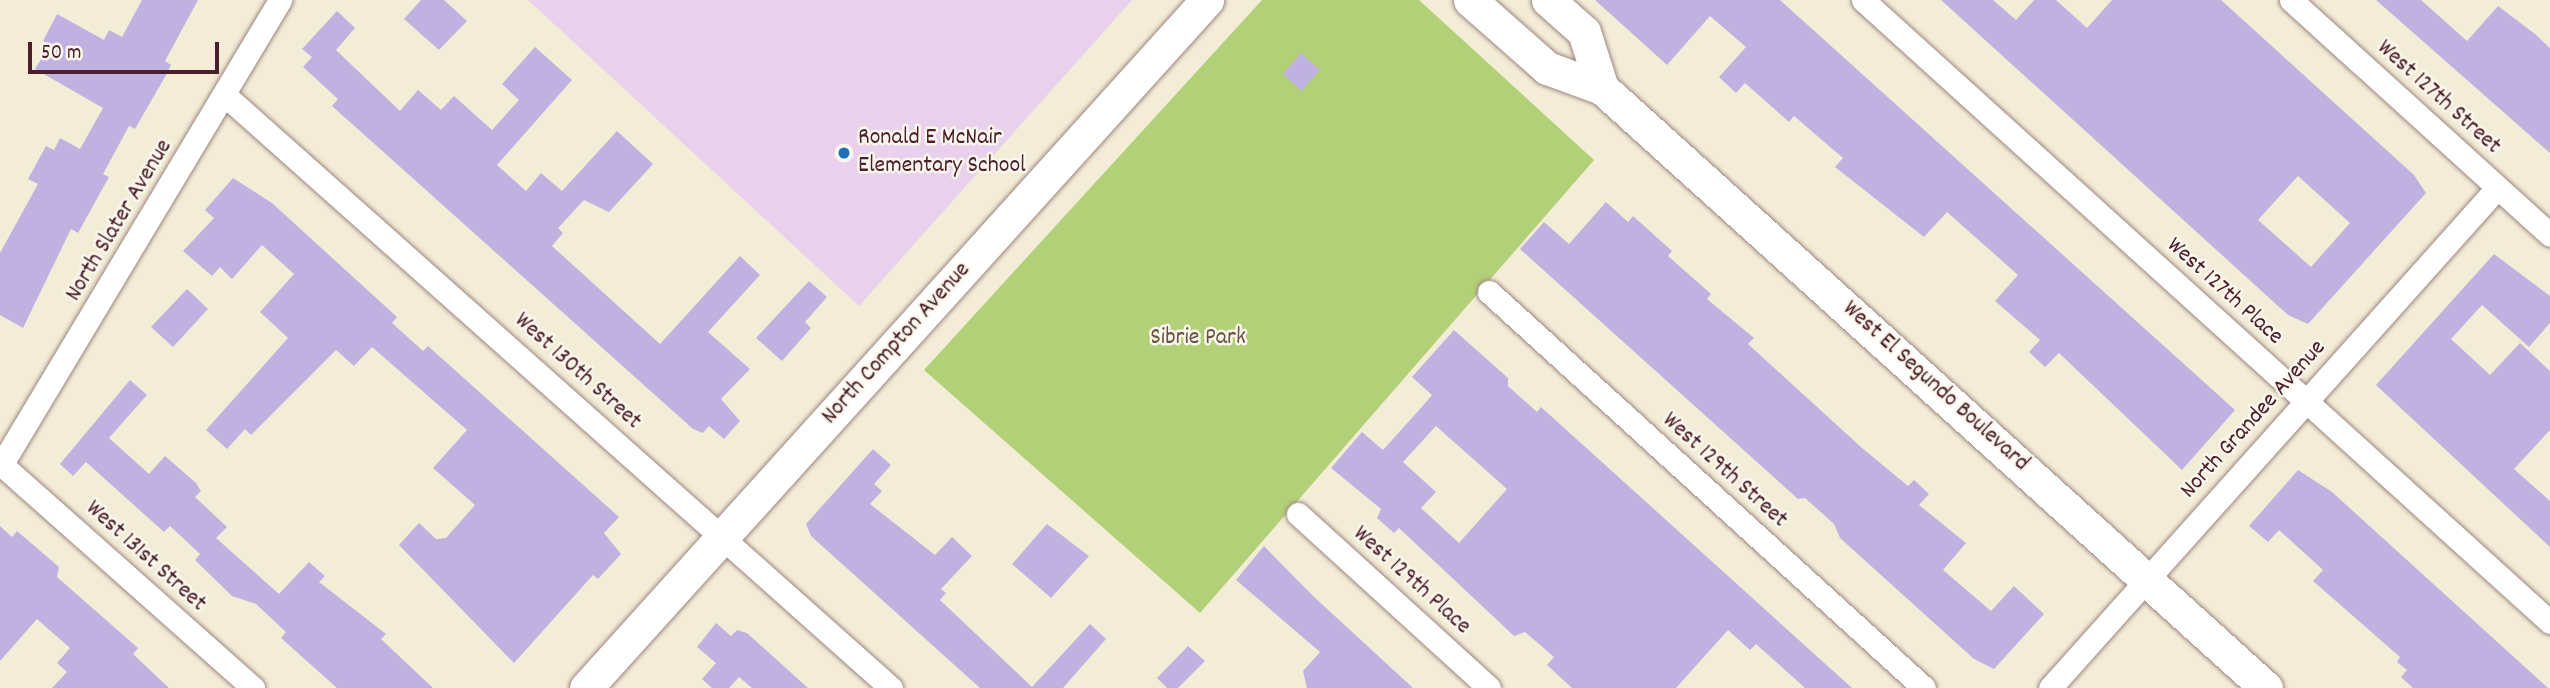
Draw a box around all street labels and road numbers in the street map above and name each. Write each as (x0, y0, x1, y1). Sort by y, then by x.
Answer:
street label: West 127th Street (2370, 35, 2506, 161)
street label: North Slater Avenue (60, 135, 180, 307)
street label: West 127th Place (2160, 232, 2288, 352)
street label: North Compton Avenue (816, 257, 978, 431)
street label: West El Segundo Boulevard (1836, 295, 2034, 479)
street label: West 130th Street (507, 307, 647, 437)
street label: North Grandee Avenue (2175, 335, 2333, 505)
street label: West 129th Street (1655, 407, 1793, 535)
street label: West 131st Street (79, 495, 211, 619)
street label: West 129th Place (1346, 520, 1476, 642)

